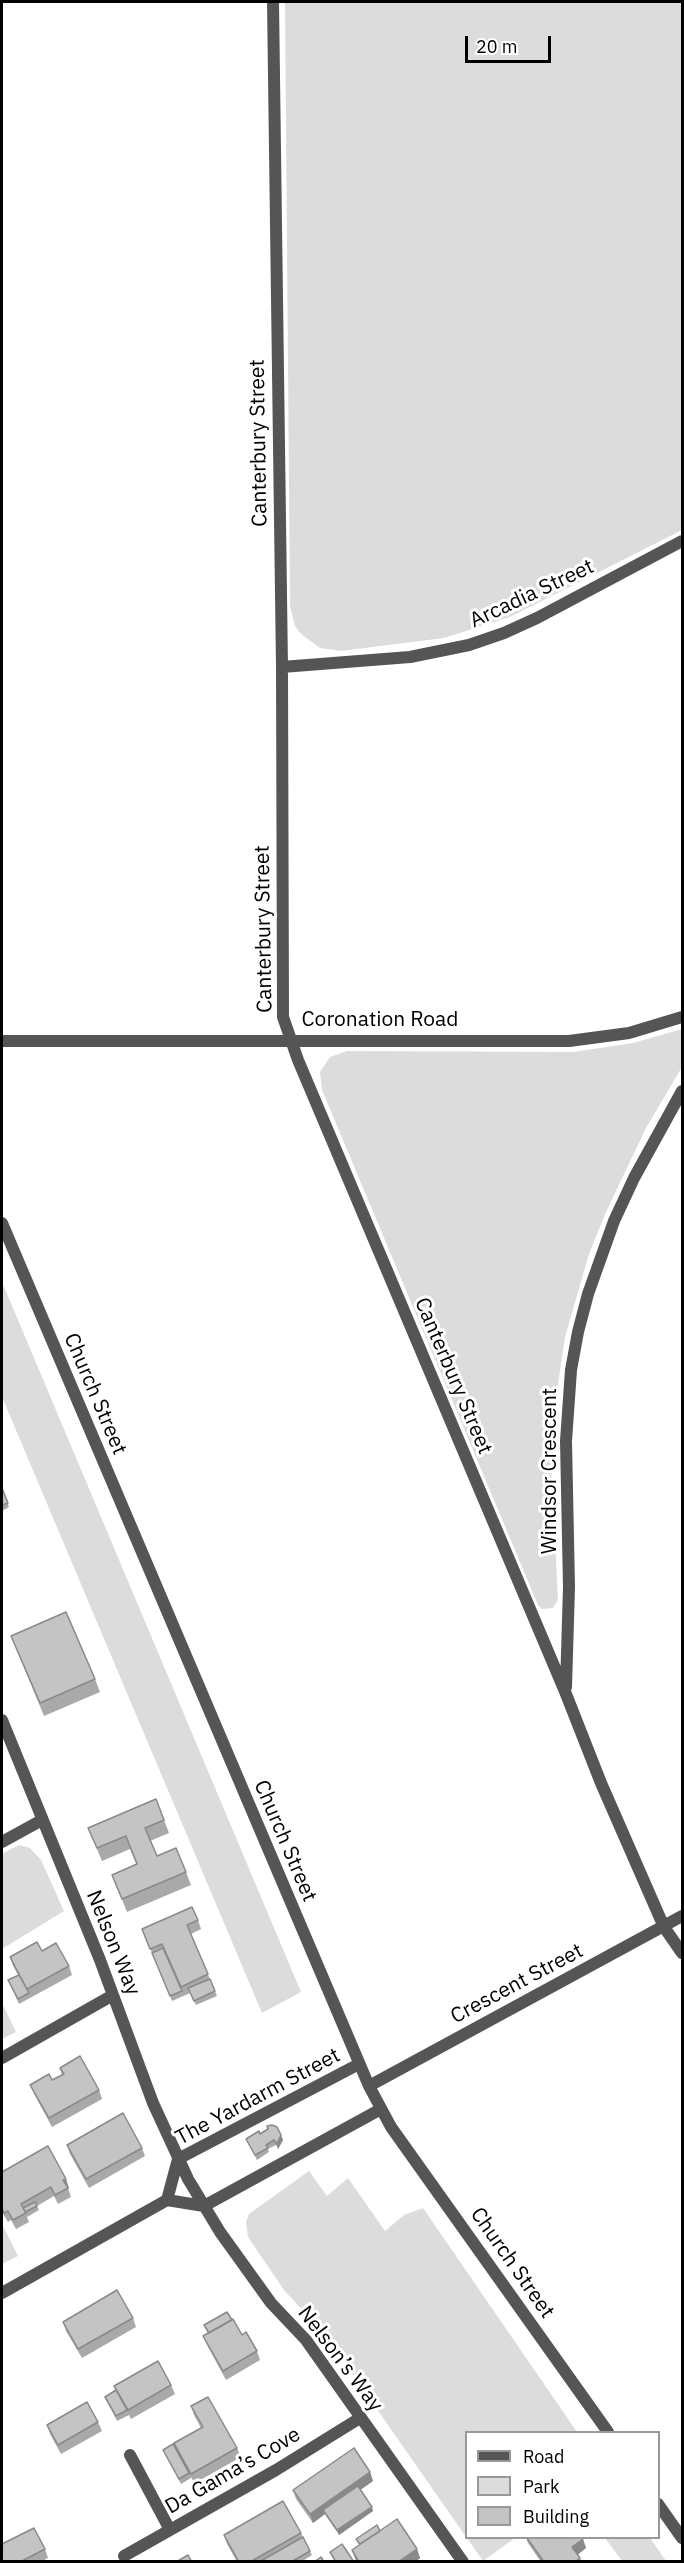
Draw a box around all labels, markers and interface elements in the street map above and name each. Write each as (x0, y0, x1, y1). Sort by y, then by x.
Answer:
scale bar (468, 24, 554, 62)
text: 20 m (476, 35, 518, 58)
street label: Canterbury Street (245, 359, 273, 527)
street label: Arcadia Street (466, 554, 598, 634)
street label: Canterbury Street (250, 845, 278, 1013)
street label: Coronation Road (302, 1007, 458, 1033)
street label: Canterbury Street (409, 1294, 497, 1458)
street label: Church Street (58, 1329, 132, 1459)
street label: Windsor Crescent (537, 1388, 563, 1554)
street label: Church Street (248, 1776, 322, 1906)
street label: Nelson Way (81, 1887, 145, 1999)
street label: Crescent Street (447, 1939, 587, 2029)
street label: The Yardarm Street (171, 2043, 345, 2151)
street label: Church Street (465, 2203, 559, 2323)
street label: Nelson’s Way (292, 2301, 388, 2417)
street label: Da Gama’s Cove (161, 2422, 305, 2520)
legend (465, 2431, 660, 2539)
text: Road (523, 2445, 564, 2468)
text: Park (523, 2475, 559, 2498)
text: Building (523, 2505, 589, 2528)

